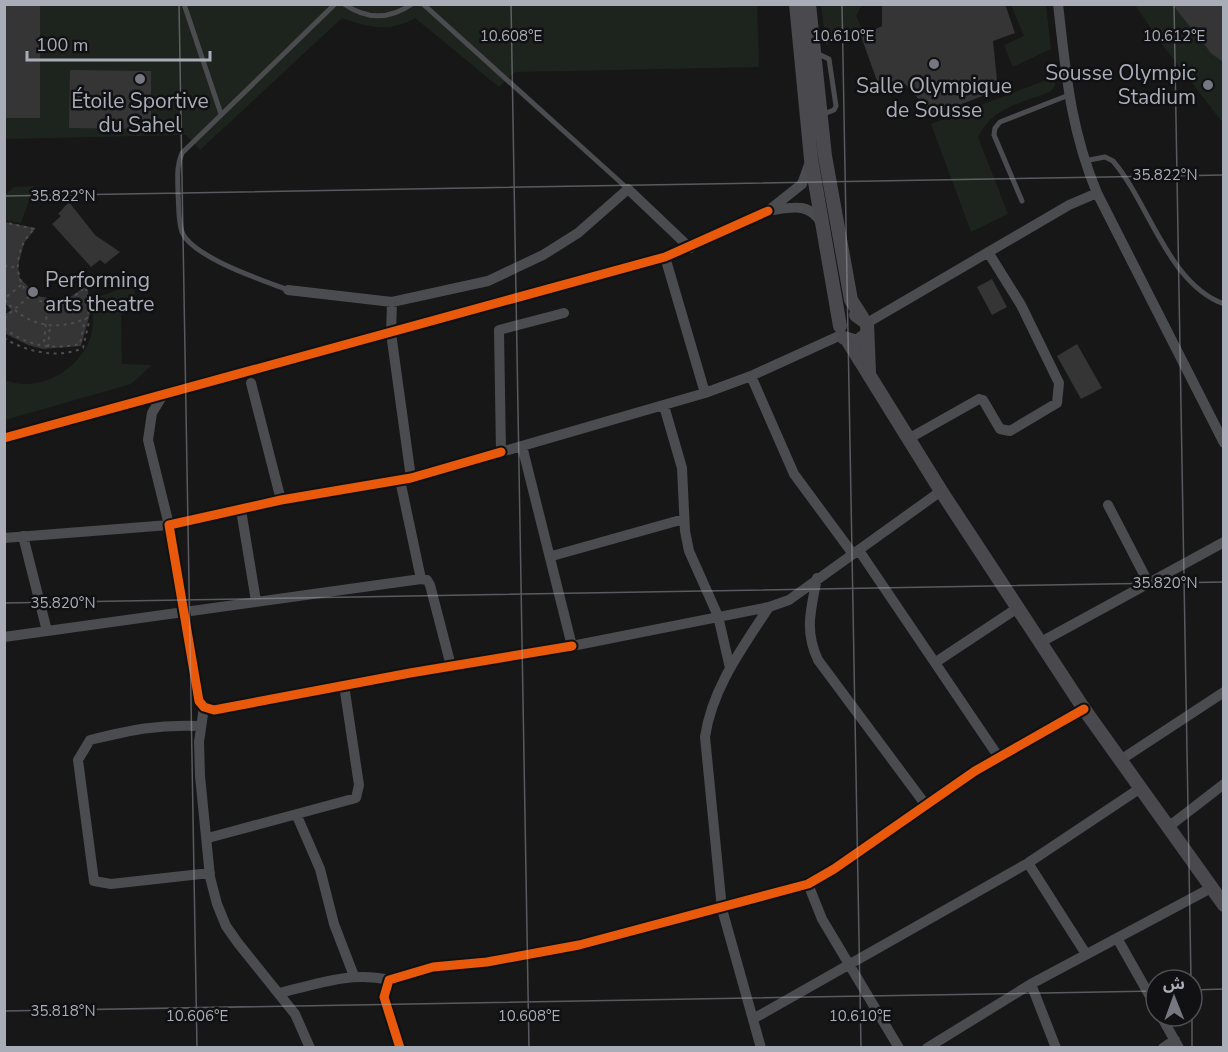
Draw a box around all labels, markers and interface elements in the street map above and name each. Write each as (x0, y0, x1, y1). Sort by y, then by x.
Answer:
scale bar (27, 24, 210, 62)
text: 10.608°E (480, 26, 542, 46)
text: 10.610°E (812, 26, 874, 46)
text: 10.612°E (1143, 26, 1205, 46)
text: 100 m (36, 33, 88, 57)
marker: Salle Olympique de Sousse (927, 57, 941, 71)
place label: Sousse Olympic Stadium (1045, 59, 1196, 111)
marker: Étoile Sportive du Sahel (133, 72, 147, 86)
place label: Salle Olympique de Sousse (856, 72, 1012, 124)
marker: Sousse Olympic Stadium (1201, 78, 1215, 92)
place label: Étoile Sportive du Sahel (71, 87, 209, 139)
text: 35.822°N (1132, 165, 1198, 185)
text: 35.822°N (30, 186, 96, 206)
place label: Performing arts theatre (45, 266, 155, 318)
marker: Performing arts theatre (26, 285, 40, 299)
text: 35.820°N (1132, 573, 1198, 593)
text: 35.820°N (30, 593, 96, 613)
north arrow (1144, 968, 1204, 1028)
text: ش (1163, 973, 1185, 995)
text: 35.818°N (30, 1001, 96, 1021)
text: 10.606°E (166, 1006, 228, 1026)
text: 10.608°E (498, 1006, 560, 1026)
text: 10.610°E (829, 1006, 891, 1026)

